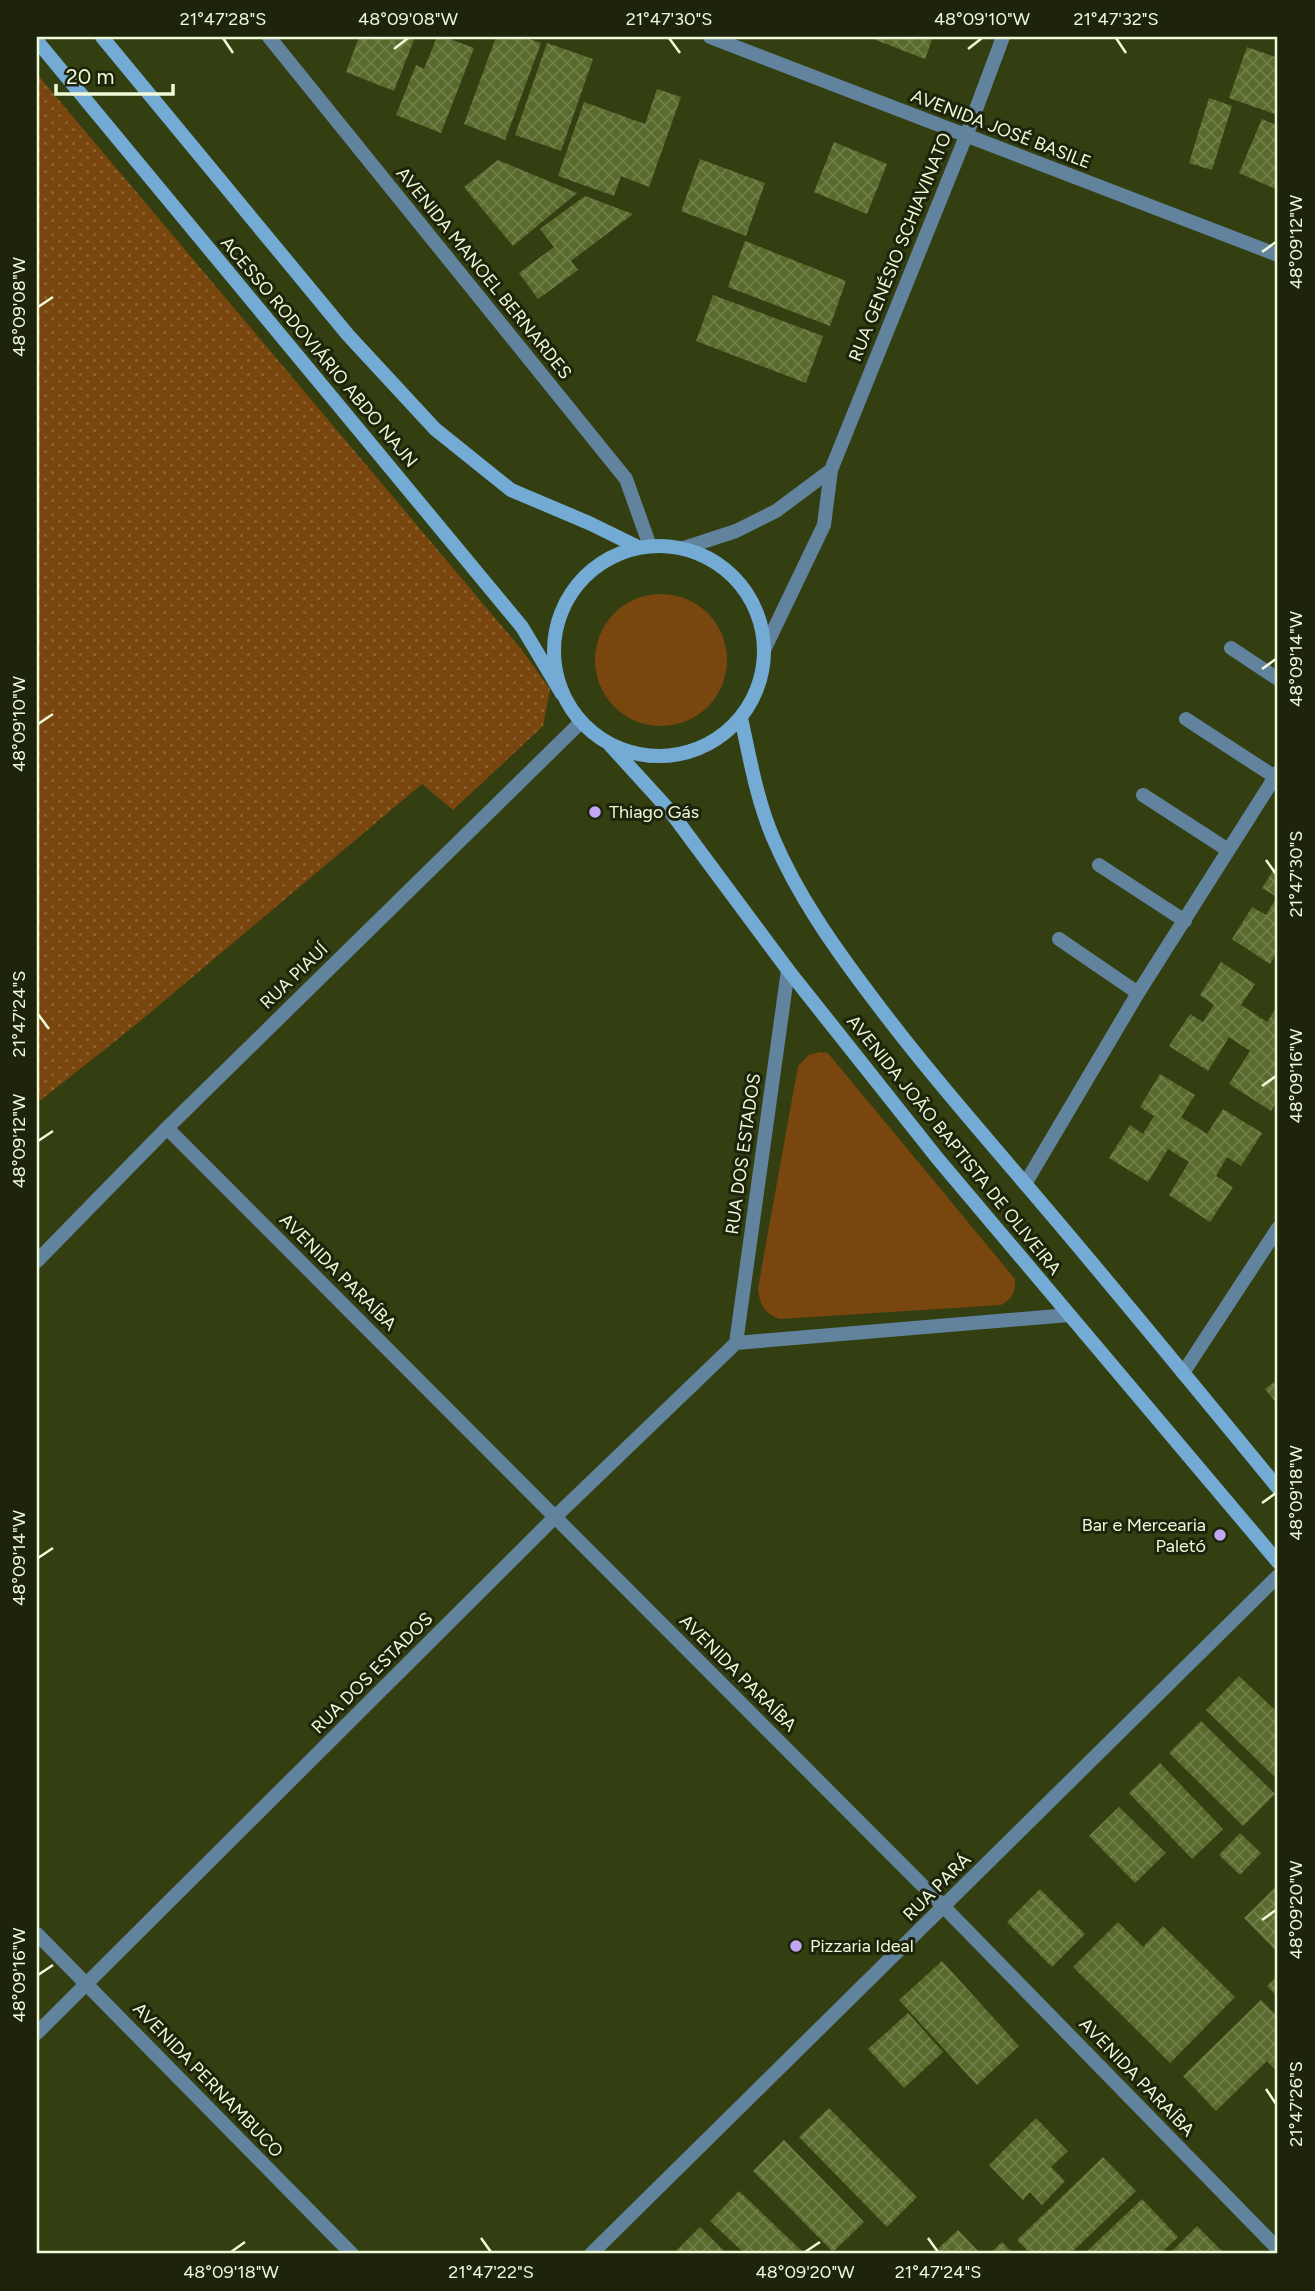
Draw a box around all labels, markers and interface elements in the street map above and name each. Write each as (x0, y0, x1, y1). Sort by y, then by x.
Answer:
text: 21°47'28"S (180, 8, 266, 30)
text: 48°09'08"W (358, 8, 459, 30)
text: 21°47'30"S (626, 8, 712, 30)
text: 48°09'10"W (934, 8, 1031, 30)
text: 21°47'32"S (1073, 8, 1159, 30)
scale bar (56, 52, 173, 96)
text: 20 m (66, 64, 114, 89)
street label: AVENIDA JOSÉ BASILE (908, 85, 1094, 173)
street label: RUA GENÉSIO SCHIAVINATO (844, 129, 956, 365)
street label: AVENIDA MANOEL BERNARDES (392, 163, 576, 383)
text: 48°09'12"W (1285, 194, 1307, 289)
street label: ACESSO RODOVIÁRIO ABDO NAJN (216, 232, 422, 472)
text: 48°09'08"W (8, 256, 30, 357)
text: 48°09'14"W (1285, 610, 1307, 707)
text: 48°09'10"W (8, 675, 30, 772)
place label: Thiago Gás (609, 801, 699, 823)
marker: Thiago Gás (587, 804, 603, 820)
text: 21°47'30"S (1285, 831, 1307, 917)
street label: RUA PIAUÍ (256, 938, 333, 1014)
text: 21°47'24"S (8, 971, 30, 1057)
street label: AVENIDA JOÃO BAPTISTA DE OLIVEIRA (842, 1011, 1066, 1279)
text: 48°09'16"W (1285, 1028, 1307, 1123)
street label: RUA DOS ESTADOS (721, 1072, 765, 1236)
text: 48°09'12"W (8, 1093, 30, 1188)
street label: AVENIDA PARAÍBA (275, 1209, 401, 1335)
text: 48°09'18"W (1285, 1444, 1307, 1541)
text: 48°09'14"W (8, 1509, 30, 1606)
place label: Bar e Mercearia Paletó (1082, 1514, 1206, 1557)
marker: Bar e Mercearia Paletó (1212, 1527, 1228, 1543)
street label: RUA DOS ESTADOS (307, 1608, 437, 1738)
street label: AVENIDA PARAÍBA (675, 1610, 801, 1736)
street label: RUA PARÁ (899, 1849, 975, 1925)
text: 48°09'20"W (1285, 1860, 1307, 1959)
text: 48°09'16"W (8, 1927, 30, 2022)
place label: Pizzaria Ideal (810, 1935, 914, 1957)
marker: Pizzaria Ideal (788, 1938, 804, 1954)
street label: AVENIDA PERNAMBUCO (128, 1998, 288, 2162)
street label: AVENIDA PARAÍBA (1075, 2013, 1199, 2141)
text: 21°47'26"S (1285, 2061, 1307, 2147)
text: 48°09'18"W (183, 2261, 280, 2283)
text: 21°47'22"S (448, 2261, 534, 2283)
text: 48°09'20"W (756, 2261, 855, 2283)
text: 21°47'24"S (895, 2261, 981, 2283)

